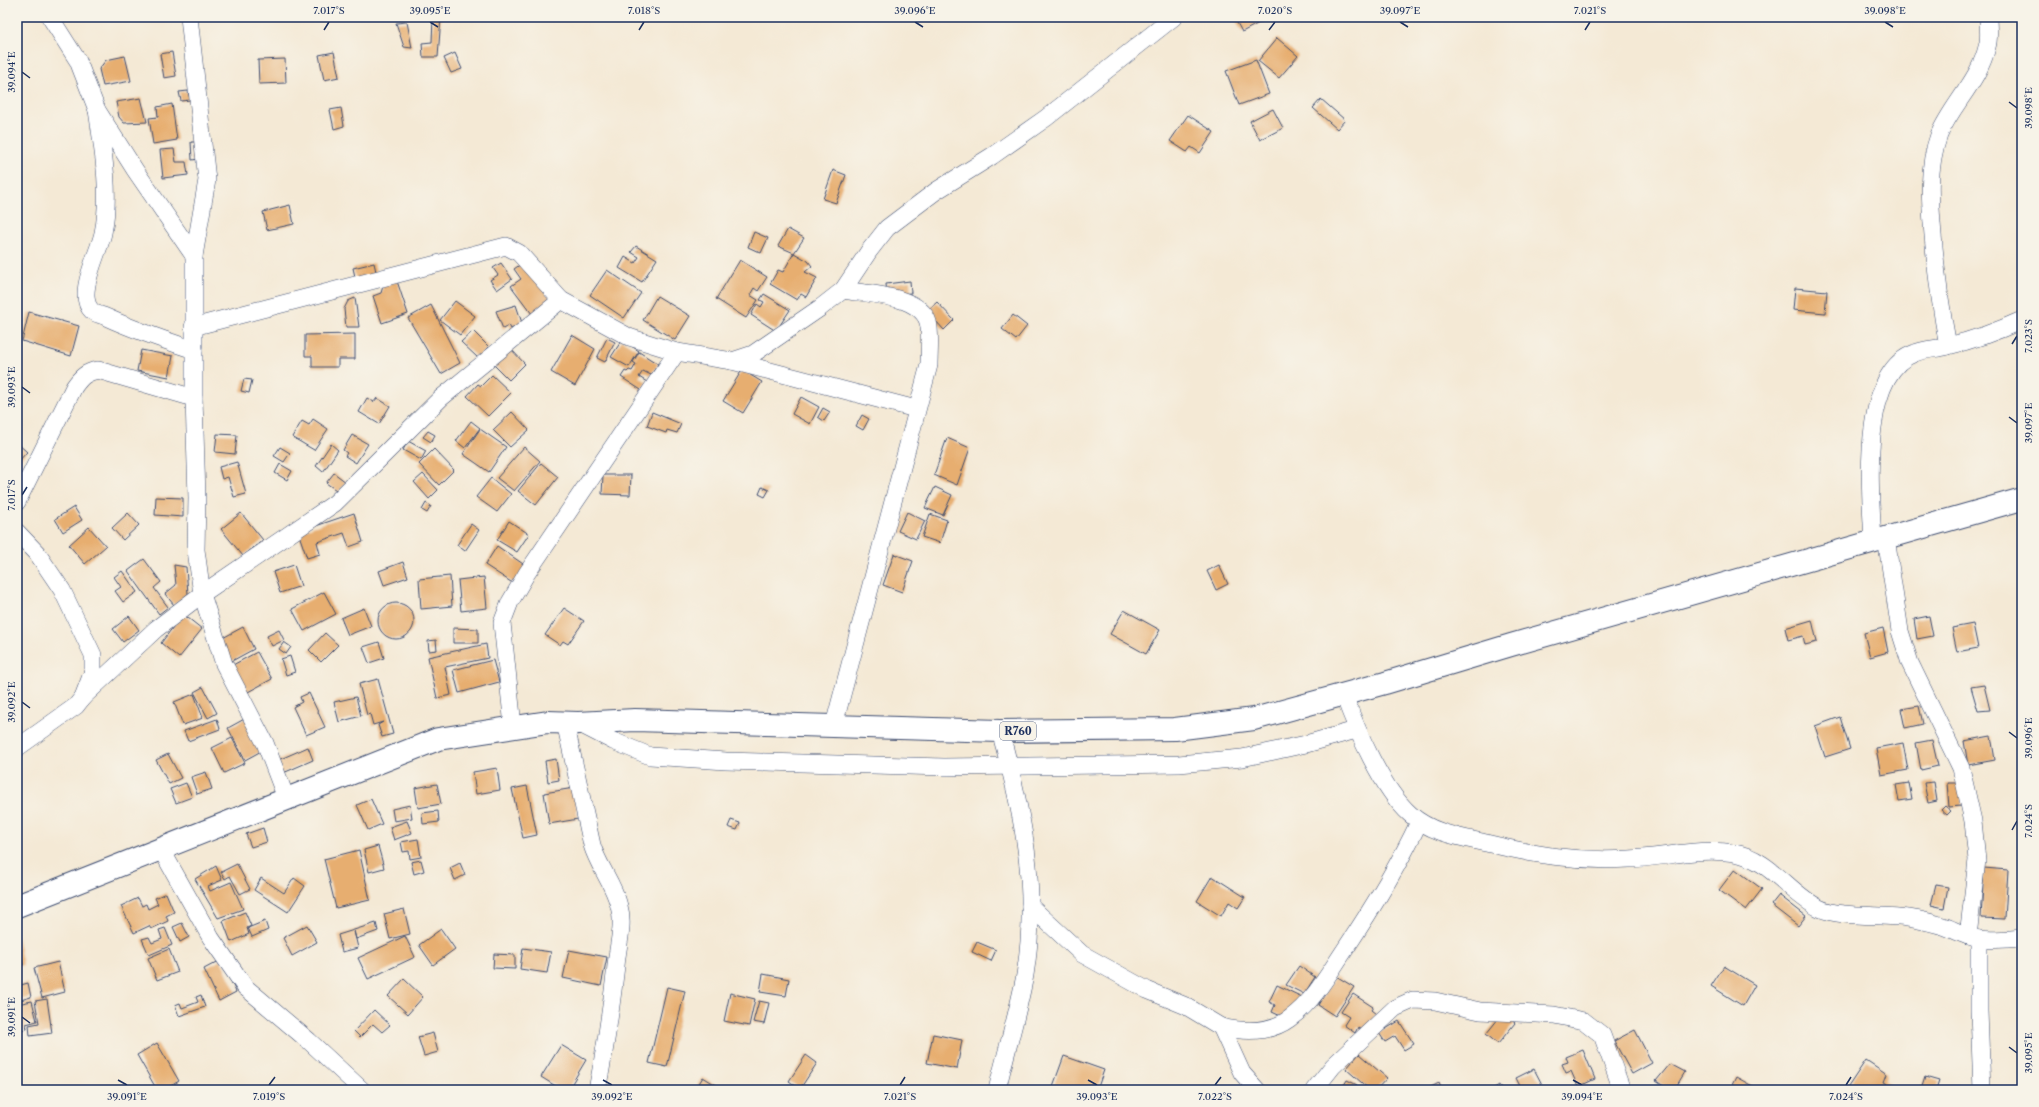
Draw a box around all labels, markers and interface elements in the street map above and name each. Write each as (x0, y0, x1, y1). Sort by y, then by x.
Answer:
text: 7.017°S (313, 4, 345, 17)
text: 39.095°E (409, 4, 451, 17)
text: 7.018°S (628, 4, 660, 17)
text: 39.096°E (894, 4, 936, 17)
text: 7.020°S (1258, 4, 1292, 17)
text: 39.097°E (1380, 4, 1420, 17)
text: 7.021°S (1574, 4, 1606, 17)
text: 39.098°E (1864, 4, 1906, 17)
text: 39.094°E (5, 51, 18, 93)
text: 39.098°E (2022, 87, 2035, 129)
text: 7.023°S (2022, 319, 2035, 353)
text: 39.093°E (5, 366, 18, 408)
text: 39.097°E (2022, 403, 2035, 443)
text: 7.017°S (5, 479, 18, 511)
text: 39.092°E (5, 681, 18, 723)
text: 39.096°E (2022, 717, 2035, 759)
road number: R760 (1000, 722, 1036, 740)
text: 7.024°S (2022, 804, 2035, 838)
text: 39.091°E (5, 997, 18, 1037)
text: 39.095°E (2022, 1032, 2035, 1074)
text: 39.091°E (107, 1090, 147, 1103)
text: 7.019°S (253, 1090, 285, 1103)
text: 39.092°E (591, 1090, 633, 1103)
text: 7.021°S (884, 1090, 916, 1103)
text: 39.093°E (1076, 1090, 1118, 1103)
text: 7.022°S (1198, 1090, 1232, 1103)
text: 39.094°E (1561, 1090, 1603, 1103)
text: 7.024°S (1829, 1090, 1863, 1103)

